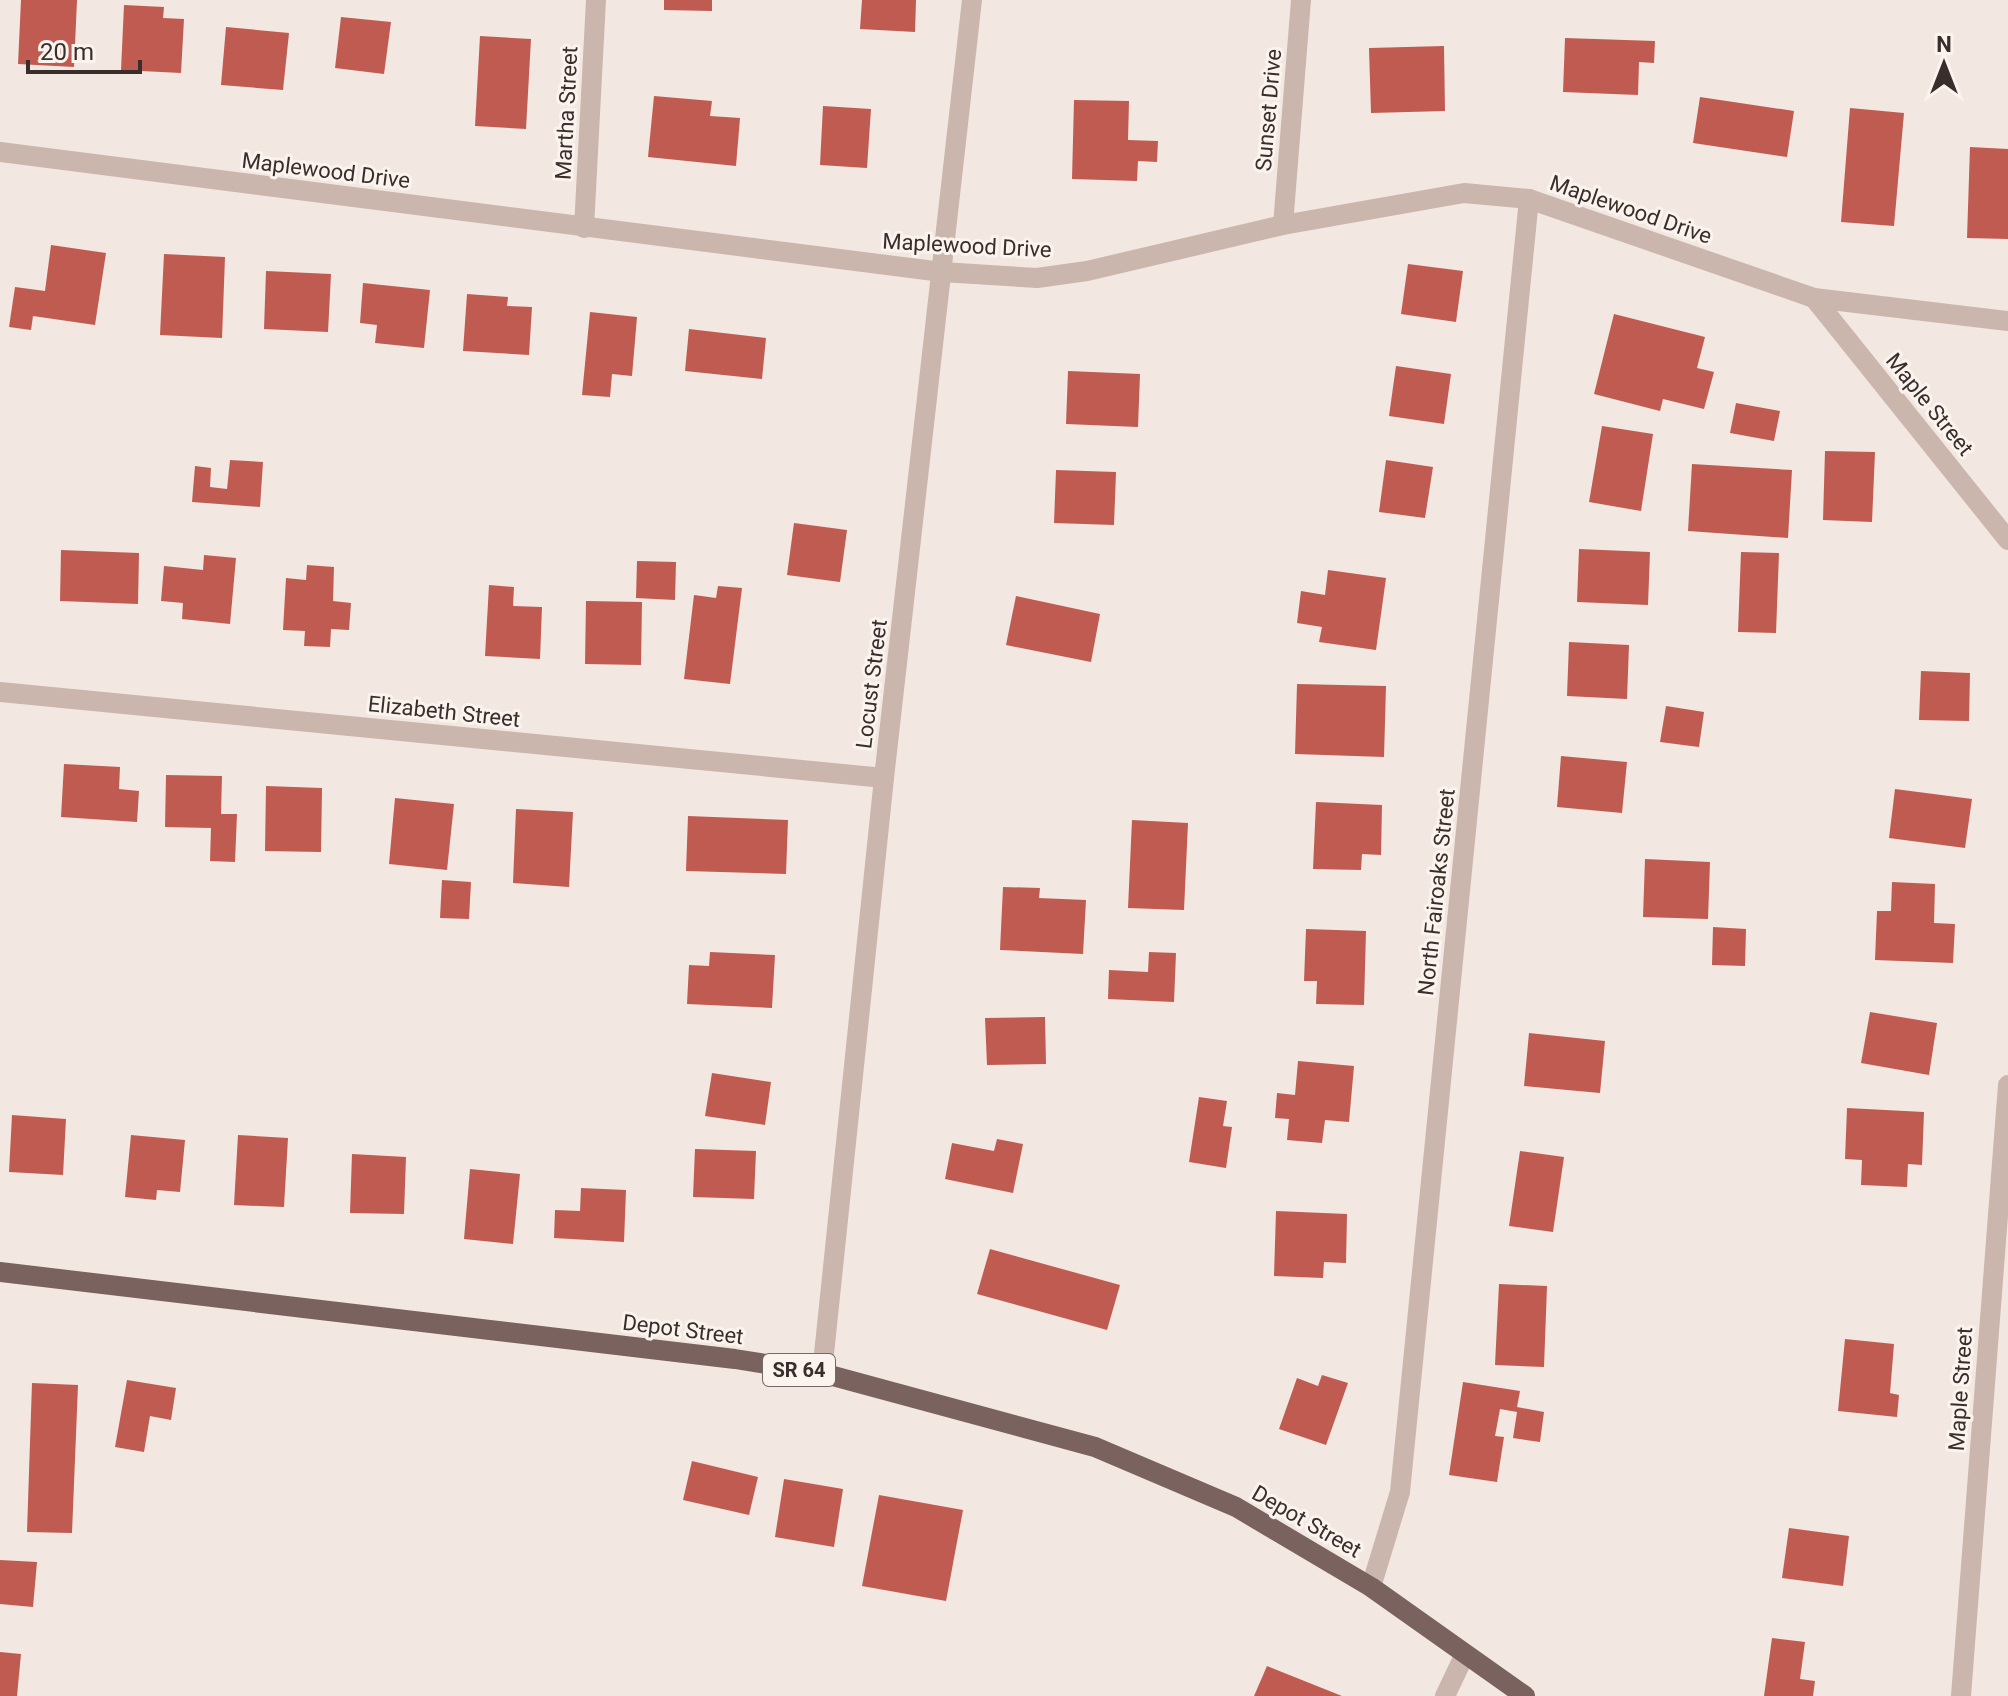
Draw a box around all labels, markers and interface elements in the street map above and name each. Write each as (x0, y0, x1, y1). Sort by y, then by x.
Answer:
scale bar (28, 24, 140, 74)
north arrow (1904, 24, 1984, 104)
text: N (1936, 32, 1952, 57)
text: 20 m (40, 38, 94, 66)
street label: Martha Street (551, 45, 582, 181)
street label: Sunset Drive (1251, 48, 1286, 172)
street label: Maplewood Drive (240, 148, 412, 193)
street label: Maplewood Drive (1547, 170, 1715, 249)
street label: Maplewood Drive (882, 229, 1052, 262)
street label: Maple Street (1881, 348, 1978, 460)
street label: Locust Street (851, 618, 892, 750)
street label: Elizabeth Street (367, 691, 521, 732)
street label: North Fairoaks Street (1413, 787, 1460, 997)
street label: Depot Street (621, 1310, 745, 1349)
street label: Maple Street (1944, 1326, 1977, 1452)
road number: SR 64 (763, 1354, 835, 1386)
street label: Depot Street (1248, 1480, 1366, 1563)

